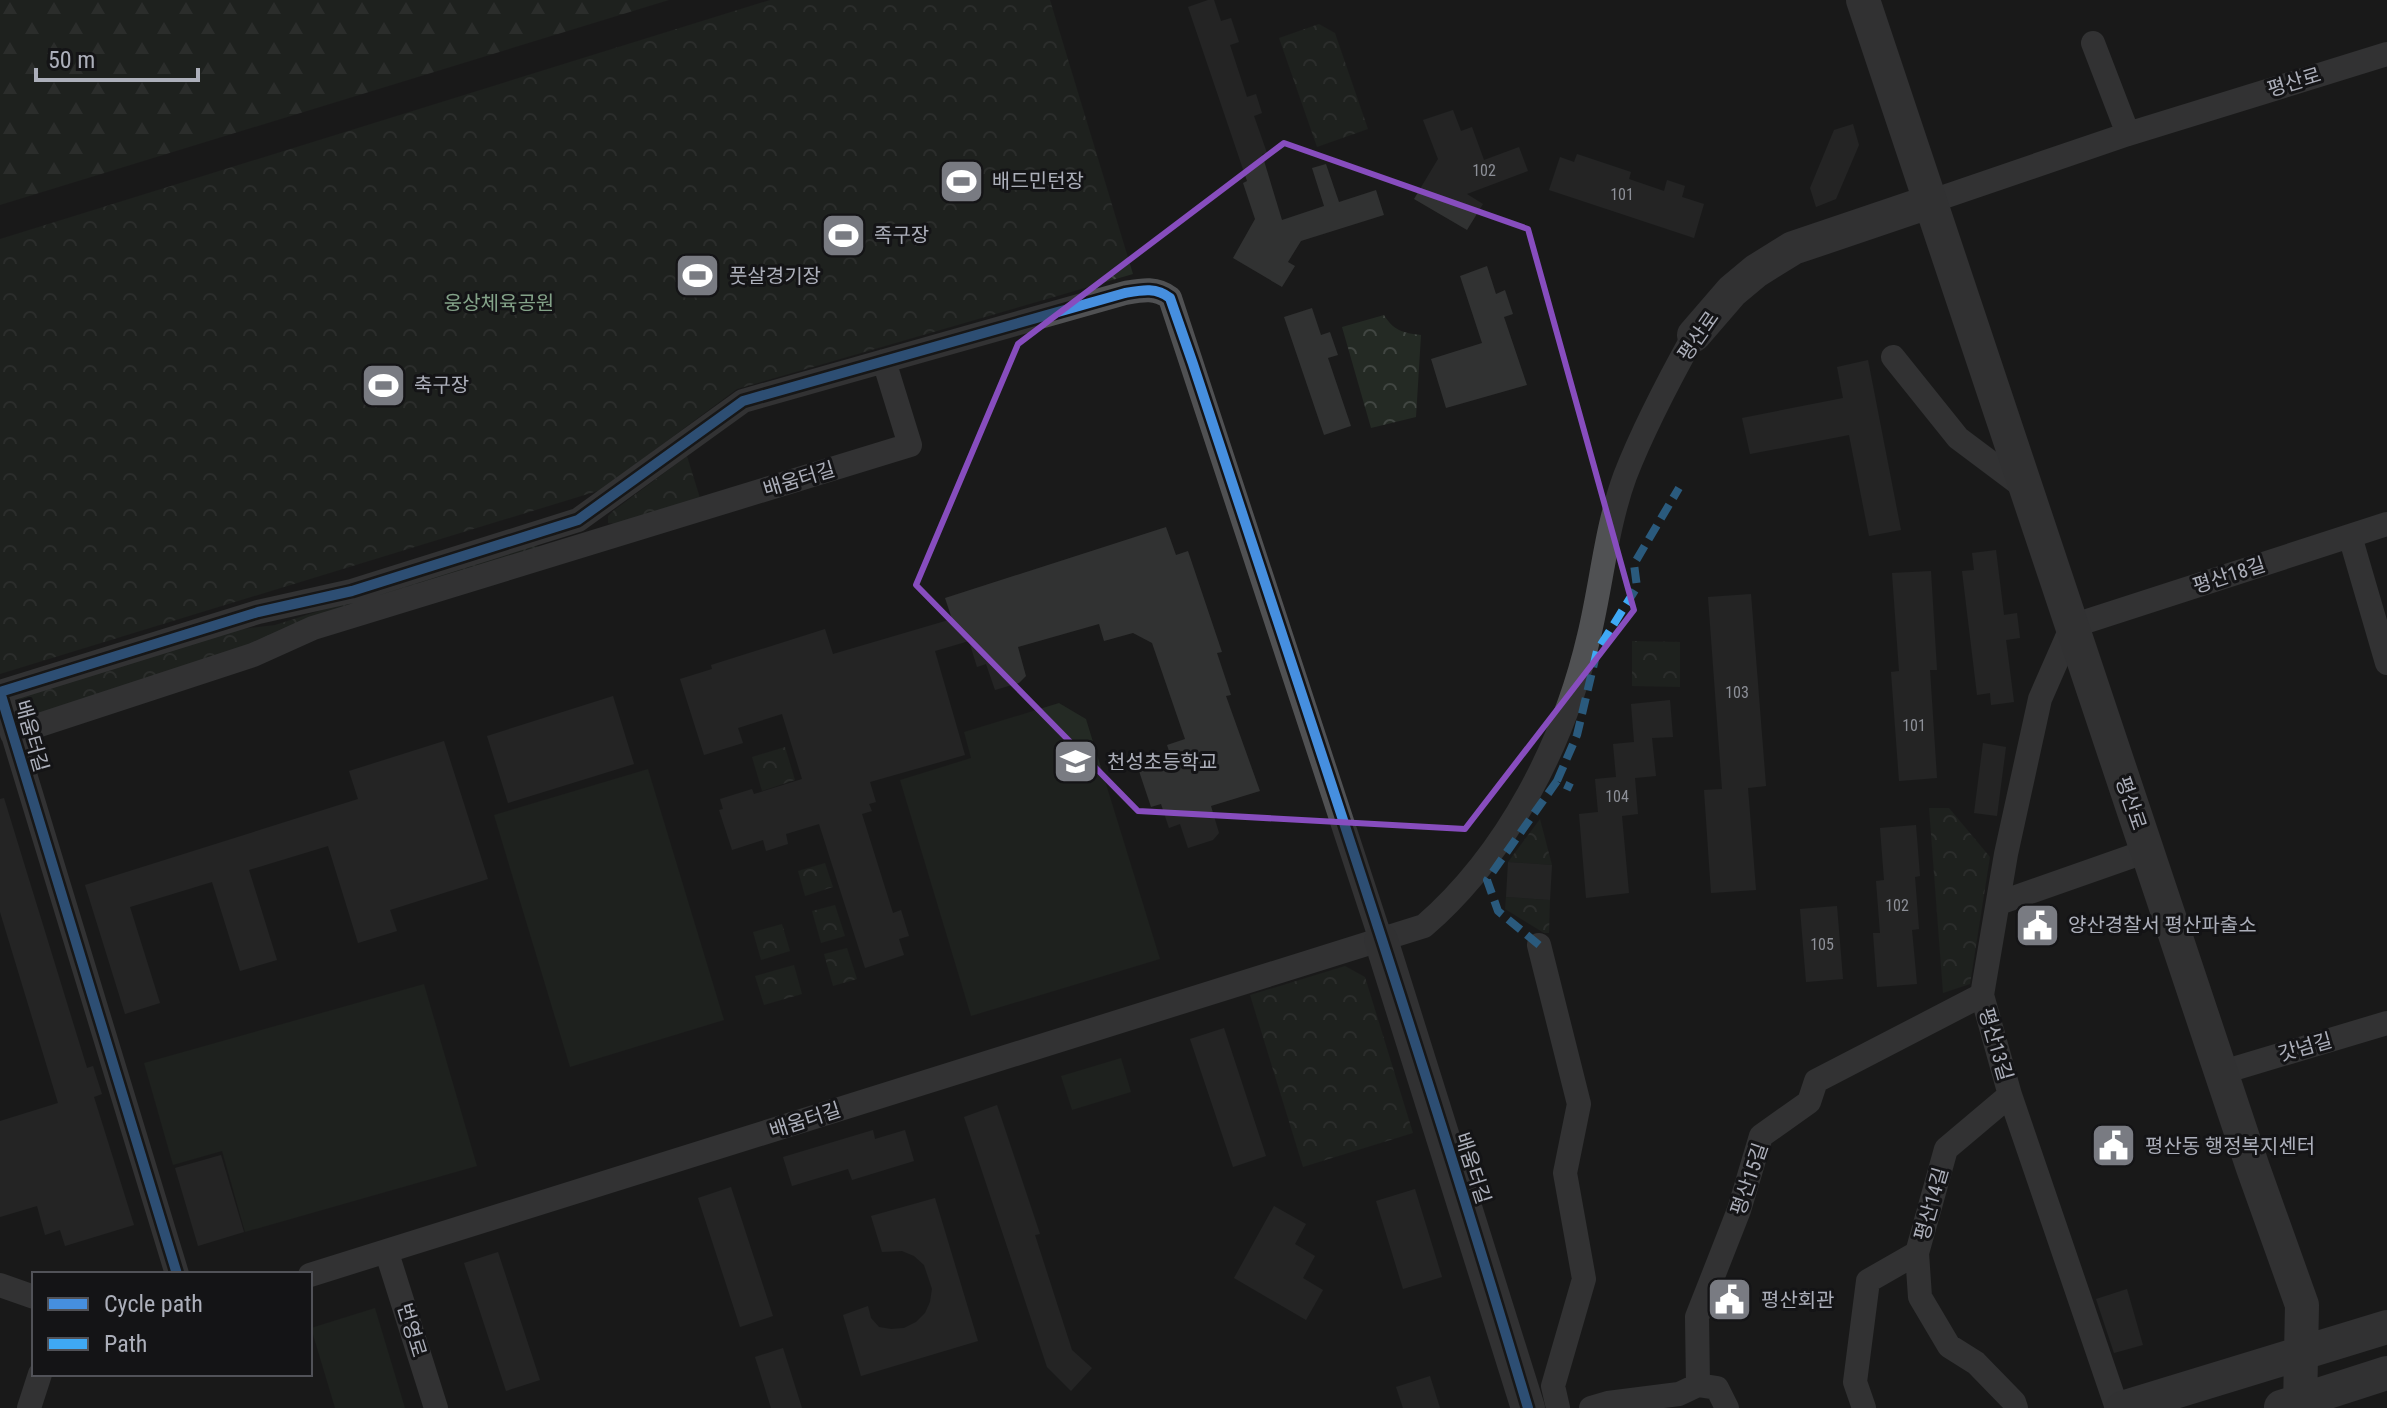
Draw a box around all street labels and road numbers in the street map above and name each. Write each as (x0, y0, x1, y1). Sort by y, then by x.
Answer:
street label: 평산로 (2264, 62, 2324, 102)
street label: 평산로 (1672, 307, 1724, 365)
street label: 배움터길 (760, 457, 838, 501)
street label: 평산18길 (2190, 552, 2268, 598)
street label: 배움터길 (10, 697, 54, 775)
street label: 평산로 (2111, 773, 2151, 833)
street label: 평산13길 (1974, 1005, 2018, 1083)
street label: 갓넘길 (2275, 1028, 2335, 1066)
street label: 배움터길 (766, 1097, 844, 1143)
street label: 배움터길 (1450, 1129, 1496, 1207)
street label: 평산15길 (1725, 1140, 1773, 1218)
street label: 평산14길 (1909, 1165, 1953, 1243)
street label: 번영로 (392, 1300, 432, 1360)

